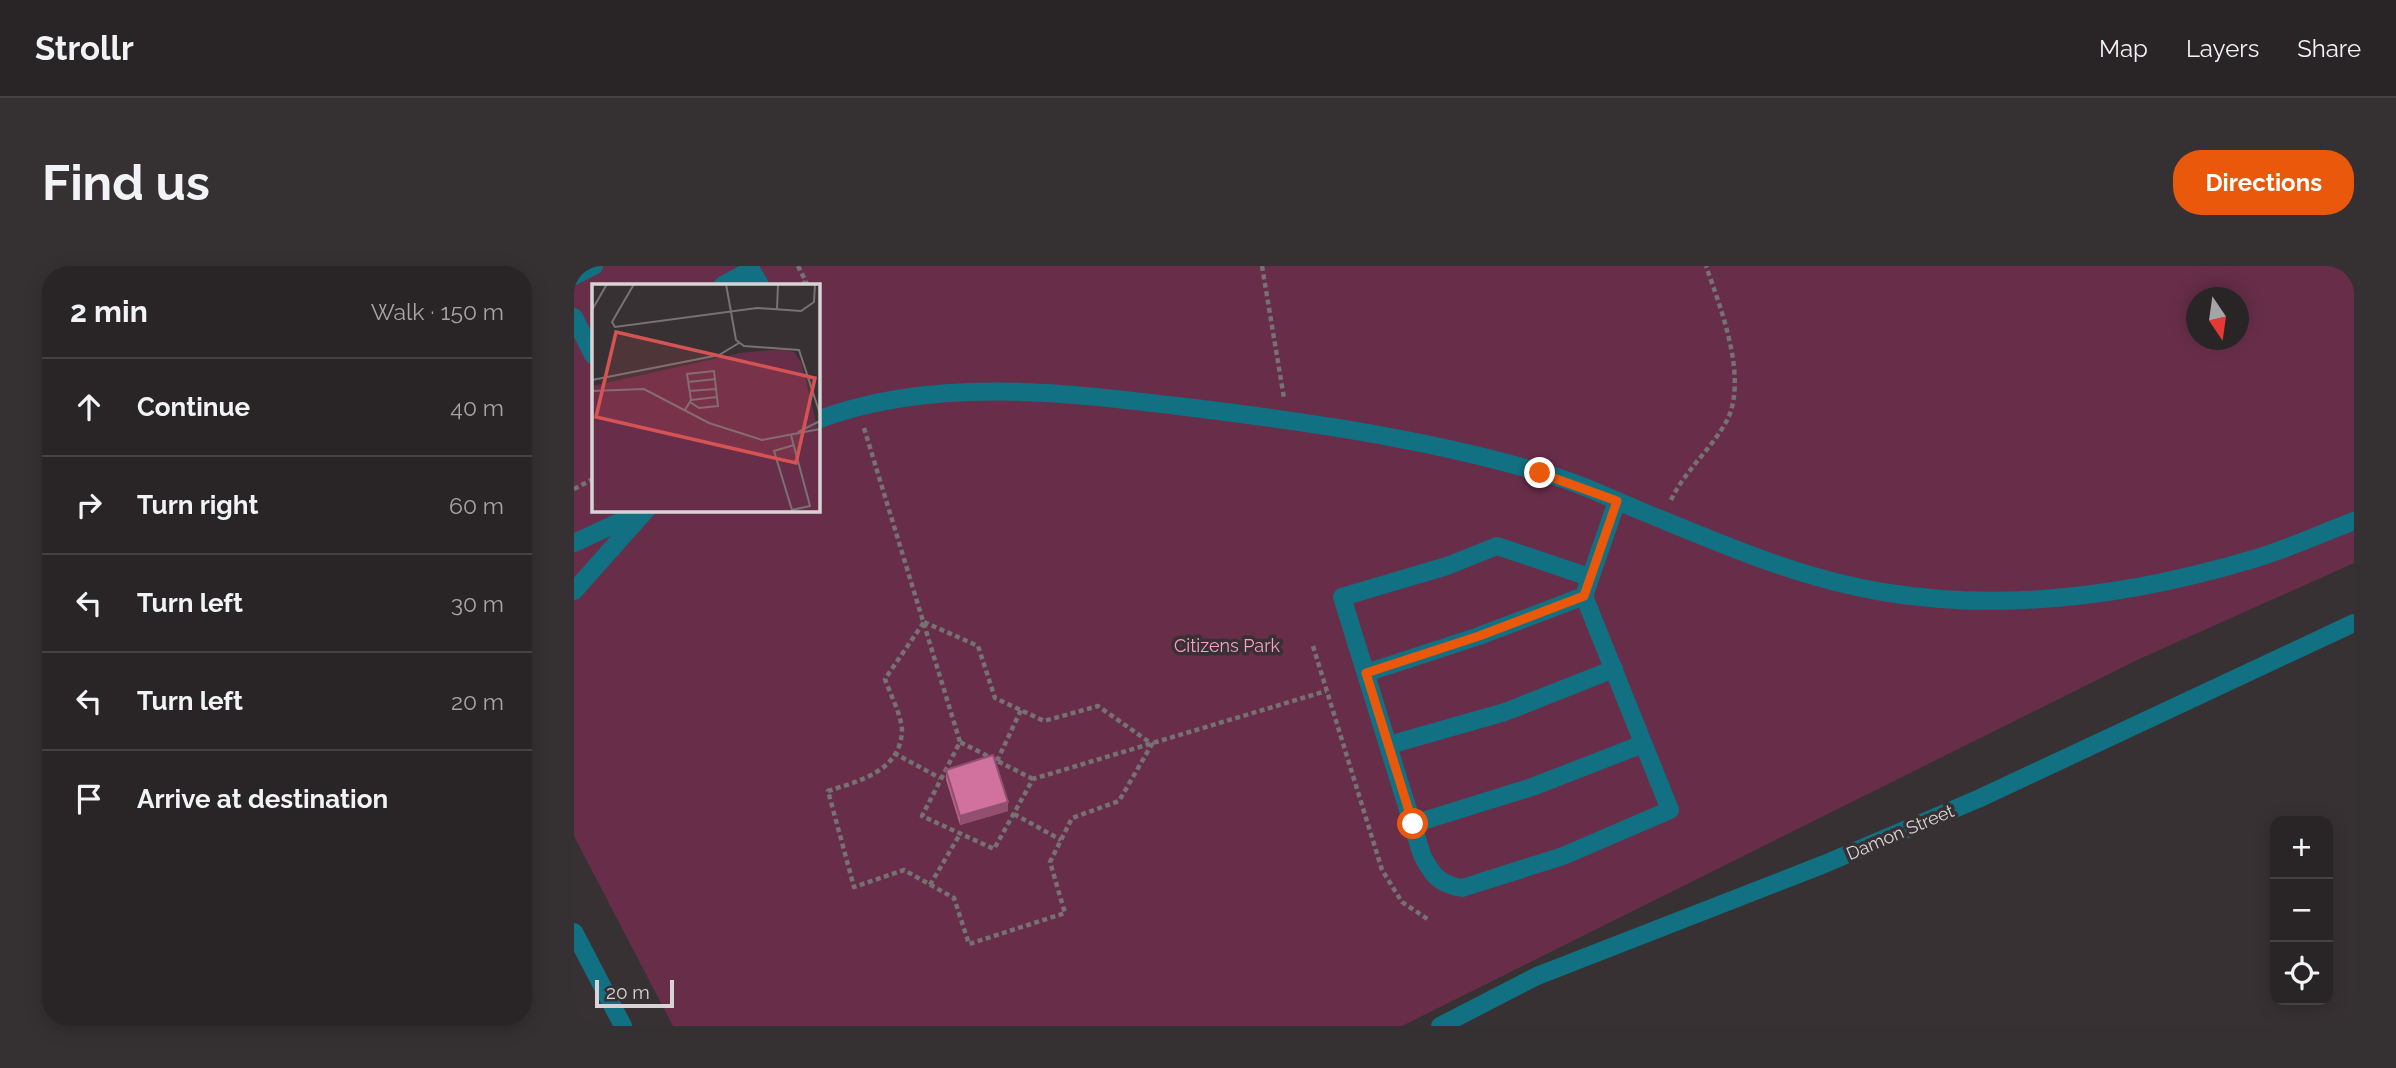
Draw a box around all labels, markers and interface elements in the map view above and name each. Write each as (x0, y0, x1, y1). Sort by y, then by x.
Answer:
text: Strollr (35, 29, 134, 68)
text: Map (2099, 34, 2148, 63)
text: Layers (2186, 34, 2259, 63)
text: Share (2297, 34, 2361, 63)
button: Directions (2173, 150, 2354, 215)
text: Find us (42, 154, 210, 211)
inset map (592, 284, 819, 511)
north arrow (2186, 287, 2249, 350)
text: 2 min (70, 294, 148, 329)
text: Walk · 150 m (371, 298, 504, 325)
icon: ahead (70, 388, 108, 426)
text: Continue (137, 392, 250, 422)
text: 40 m (450, 394, 504, 421)
route end (1524, 457, 1555, 488)
icon: right (70, 486, 108, 524)
text: Turn right (137, 490, 258, 520)
text: 60 m (449, 492, 504, 519)
icon: left (70, 584, 108, 622)
text: Turn left (137, 588, 243, 618)
text: 30 m (451, 590, 504, 617)
park label: Citizens Park (1174, 635, 1280, 656)
icon: left (70, 682, 108, 720)
text: Turn left (137, 686, 243, 716)
text: 20 m (451, 688, 504, 715)
icon: arrive (70, 780, 108, 818)
text: Arrive at destination (137, 784, 388, 814)
street label: Damon Street (1843, 800, 1957, 864)
route start (1397, 808, 1428, 839)
map controls (2270, 816, 2333, 1005)
button: + (2270, 816, 2333, 879)
button: − (2270, 879, 2333, 942)
button: locate (2270, 942, 2333, 1005)
scale bar (595, 977, 674, 1009)
text: 20 m (606, 981, 650, 1003)

